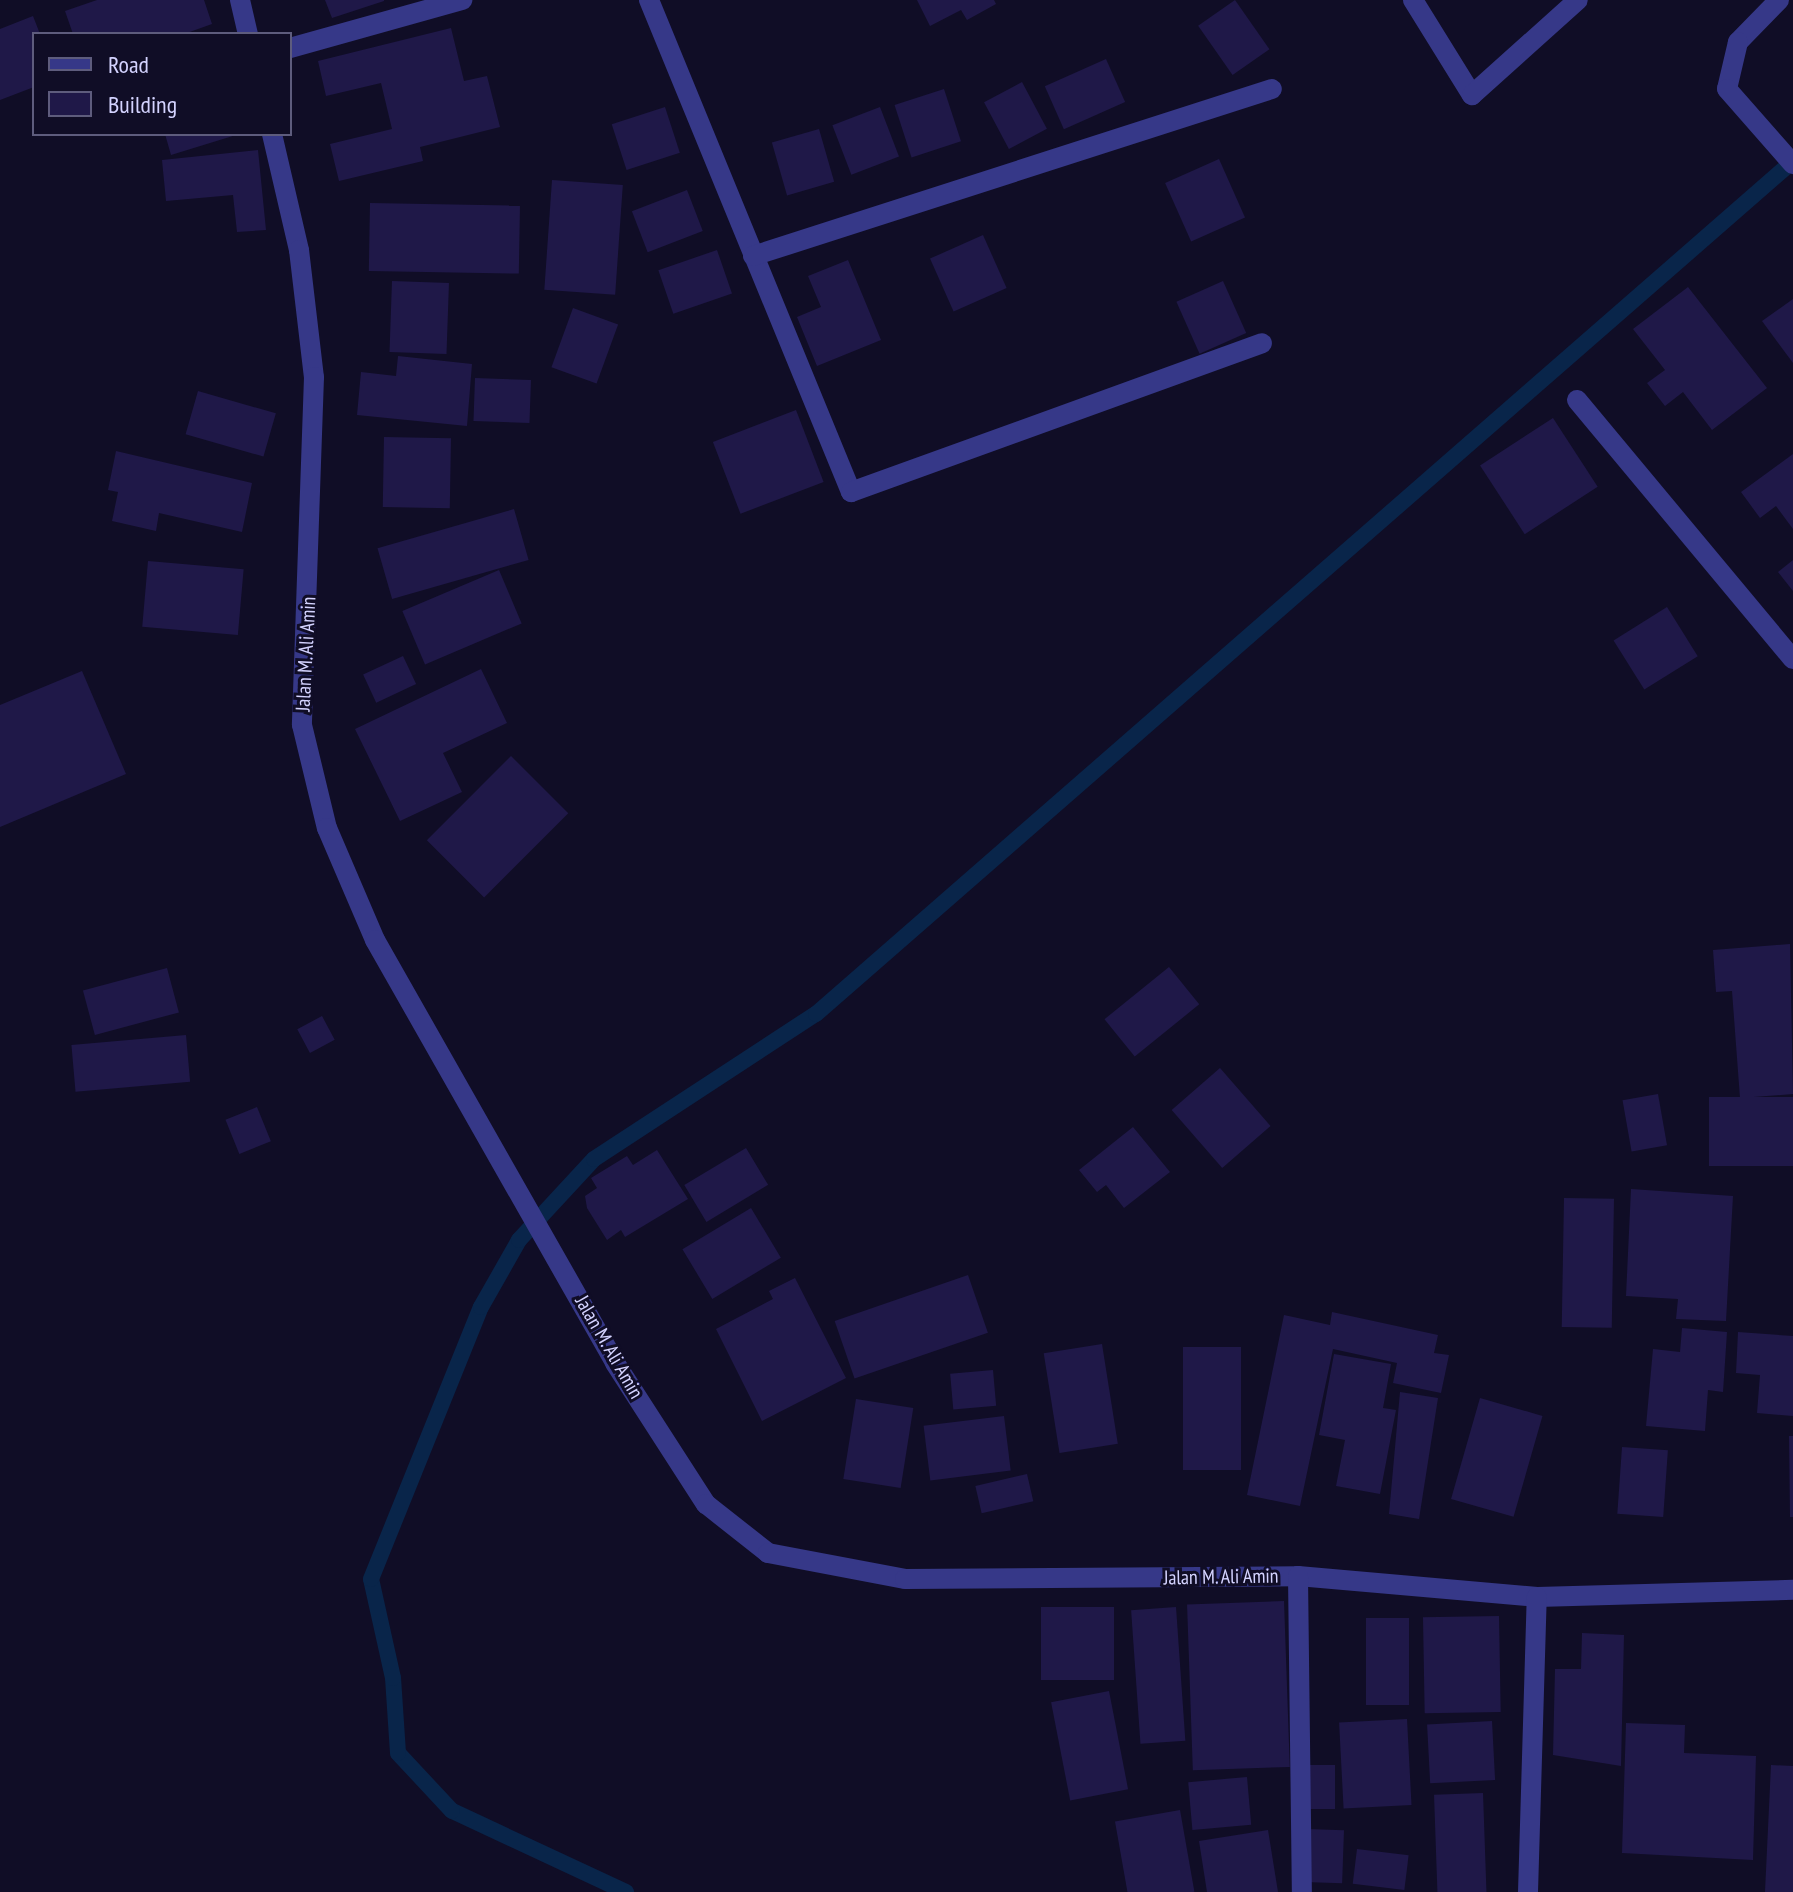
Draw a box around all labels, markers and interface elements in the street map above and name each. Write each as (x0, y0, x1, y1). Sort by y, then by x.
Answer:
legend (32, 32, 292, 136)
text: Road (108, 49, 149, 80)
text: Building (108, 89, 177, 120)
street label: Jalan M. Ali Amin (291, 595, 321, 713)
street label: Jalan M. Ali Amin (569, 1290, 649, 1404)
street label: Jalan M. Ali Amin (1162, 1564, 1280, 1590)

